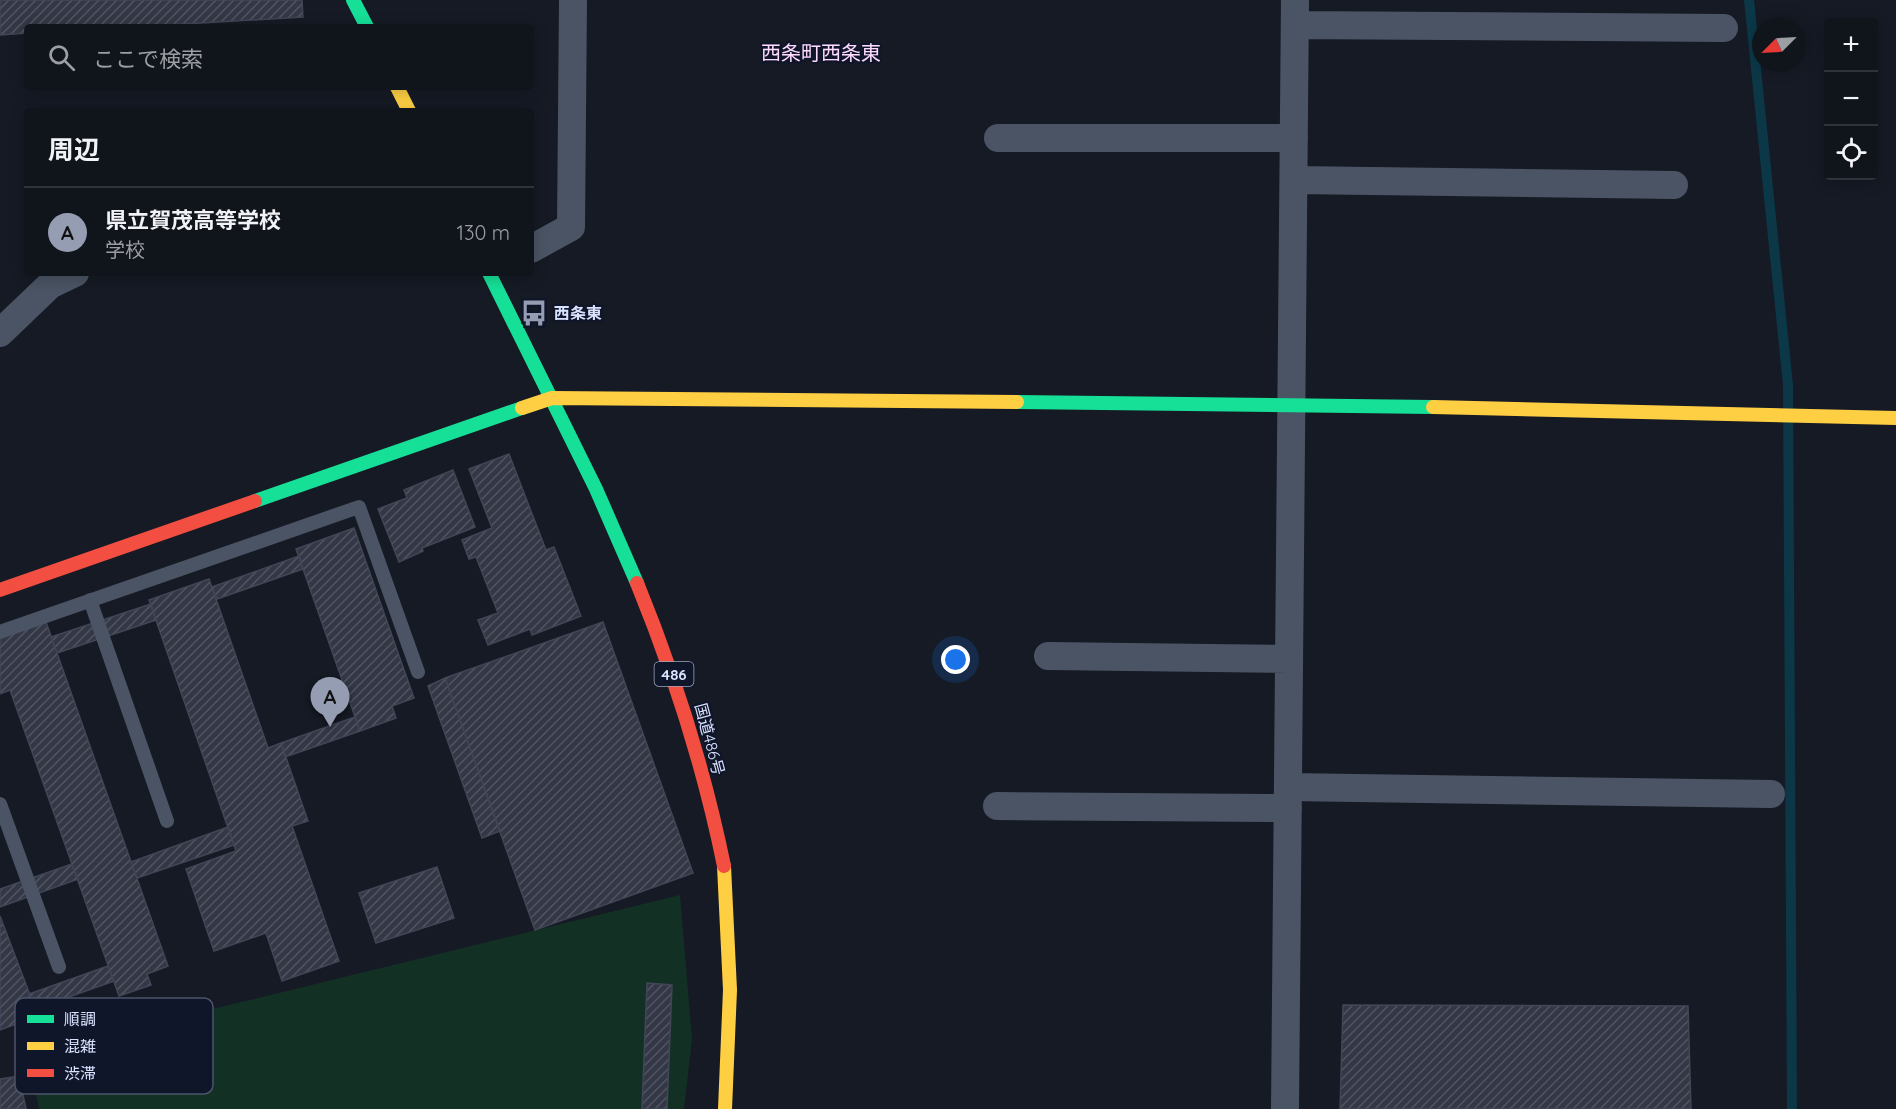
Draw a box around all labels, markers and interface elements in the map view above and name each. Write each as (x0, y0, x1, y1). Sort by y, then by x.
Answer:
north arrow (1752, 18, 1806, 72)
map controls (1824, 18, 1878, 180)
button: + (1824, 18, 1878, 72)
search box (24, 24, 534, 90)
district label: 西条町西条東 (761, 40, 881, 65)
icon: search (45, 41, 78, 74)
text: ここで検索 (93, 45, 203, 73)
button: − (1824, 72, 1878, 126)
button: locate (1824, 126, 1878, 180)
text: 周辺 (48, 133, 100, 166)
text: 県立賀茂高等学校 (105, 206, 281, 234)
text: A (61, 220, 74, 245)
text: 130 m (457, 220, 510, 245)
text: 学校 (105, 237, 145, 262)
bus stop icon: 西条東 (519, 298, 549, 328)
place label: 西条東 (554, 303, 602, 323)
your location (941, 645, 970, 674)
road number: 486 (654, 662, 694, 686)
pin: A (310, 678, 350, 727)
street label: 国道486号 (691, 701, 729, 777)
legend (15, 998, 213, 1094)
text: 順調 (64, 1009, 96, 1029)
text: 混雑 (64, 1036, 96, 1056)
text: 渋滞 (64, 1063, 96, 1083)

